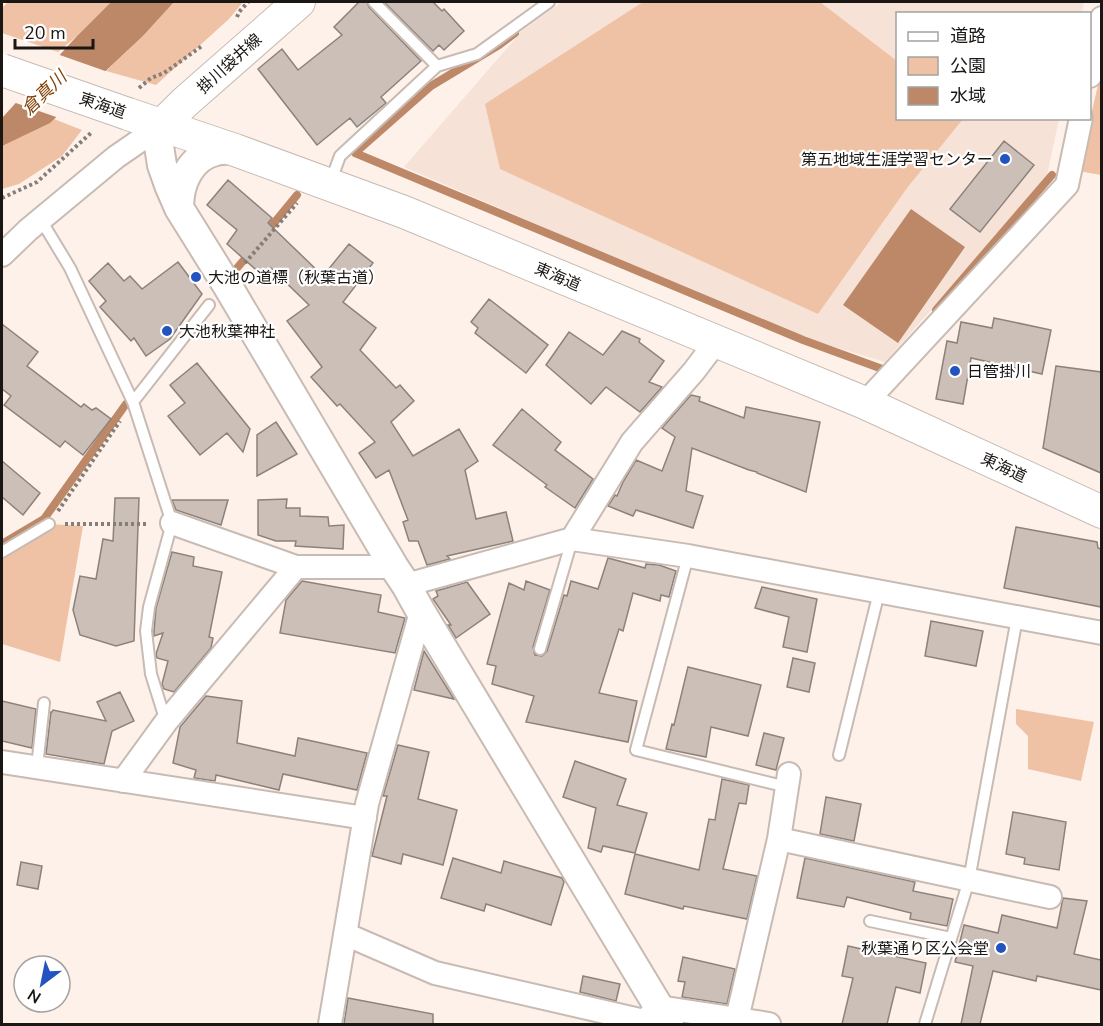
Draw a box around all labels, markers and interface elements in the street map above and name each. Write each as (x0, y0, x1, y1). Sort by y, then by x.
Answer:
scale bar (15, 12, 93, 50)
legend (896, 12, 1091, 120)
text: 20 m (24, 21, 66, 45)
text: 道路 (950, 24, 986, 48)
street label: 掛川袋井線 (193, 29, 267, 99)
text: 公園 (950, 54, 986, 78)
water label: 倉真川 (16, 64, 73, 120)
text: 水域 (950, 84, 986, 108)
street label: 東海道 (76, 88, 129, 124)
place label: 第五地域生涯学習センター (801, 149, 993, 171)
marker: 第五地域生涯学習センター (998, 152, 1012, 166)
street label: 東海道 (531, 257, 584, 296)
place label: 大池の道標（秋葉古道） (208, 267, 384, 289)
marker: 大池の道標（秋葉古道） (189, 270, 203, 284)
place label: 大池秋葉神社 (179, 321, 275, 343)
marker: 大池秋葉神社 (160, 324, 174, 338)
place label: 日管掛川 (967, 361, 1031, 383)
marker: 日管掛川 (948, 364, 962, 378)
street label: 東海道 (977, 448, 1030, 488)
place label: 秋葉通り区公会堂 (861, 938, 989, 960)
marker: 秋葉通り区公会堂 (994, 941, 1008, 955)
north arrow (12, 954, 72, 1014)
text: N (24, 983, 45, 1008)

